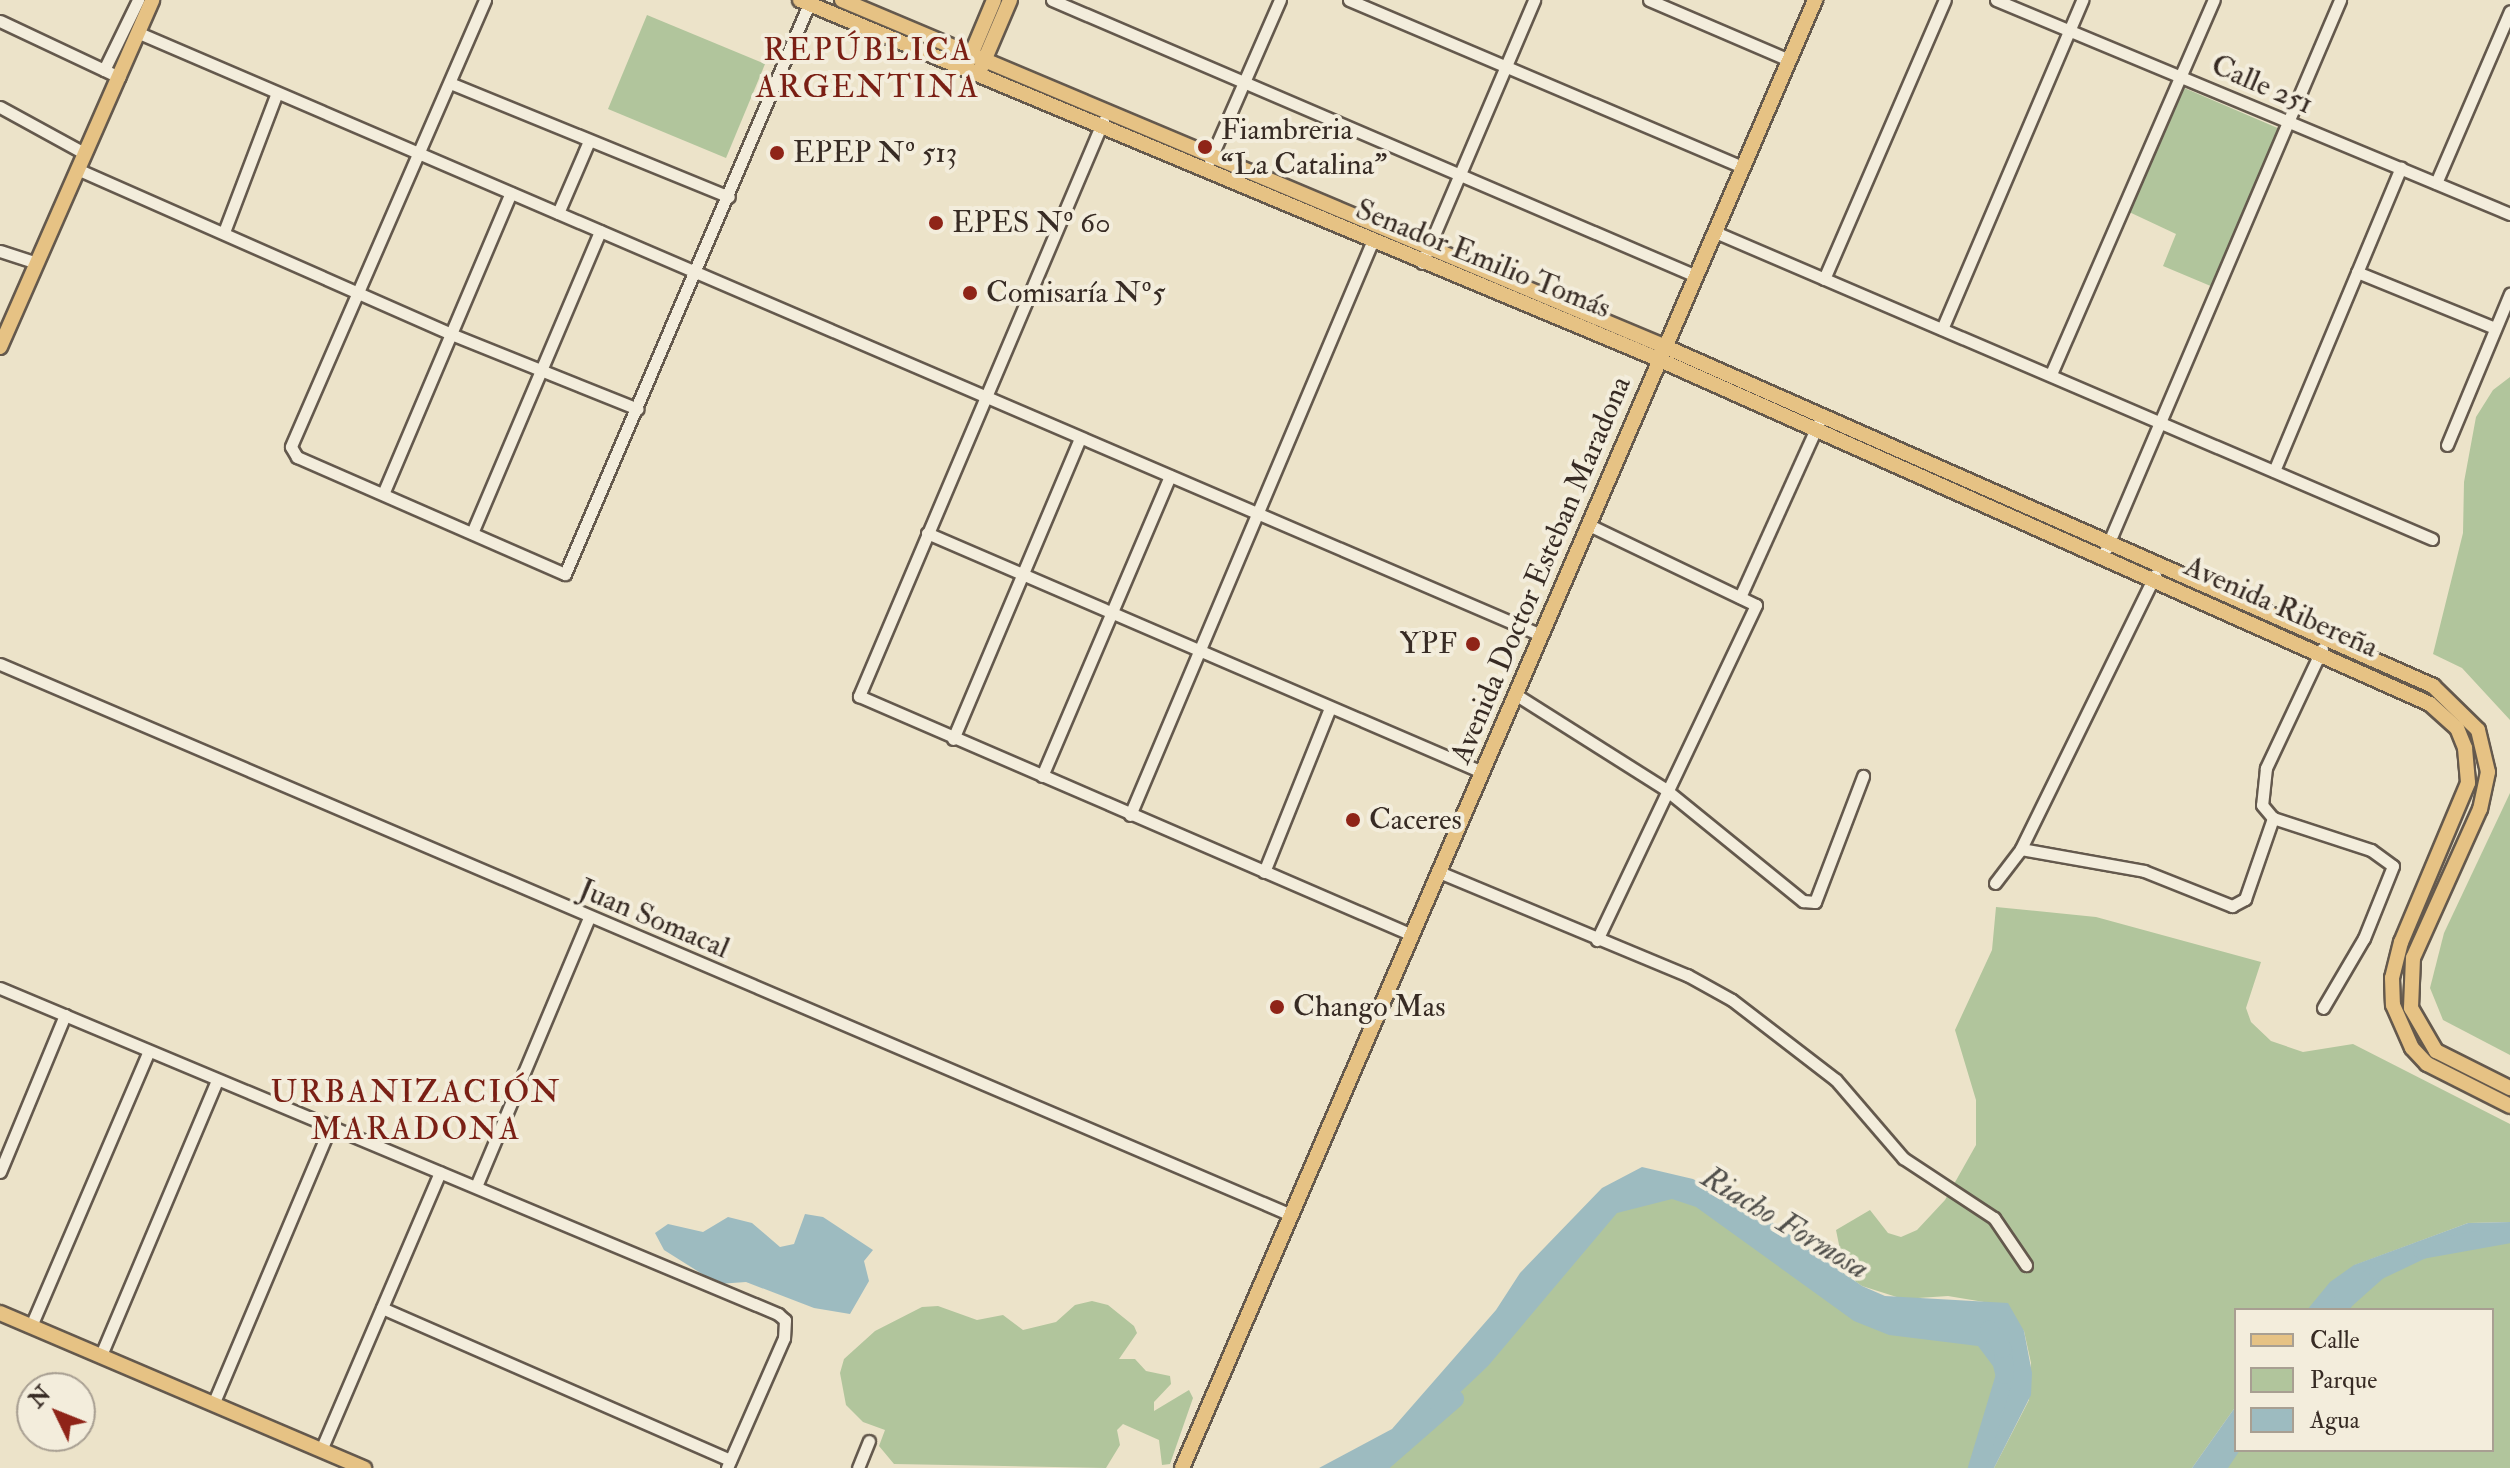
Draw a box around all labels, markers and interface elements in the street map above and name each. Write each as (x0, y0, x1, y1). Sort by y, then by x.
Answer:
district label: REPÚBLICA ARGENTINA (756, 32, 980, 107)
street label: Calle 251 (2206, 47, 2318, 123)
place label: Fiambreria “La Catalina” (1221, 112, 1387, 182)
place label: EPEP Nº 513 (793, 135, 957, 171)
marker: Fiambreria “La Catalina” (1196, 138, 1214, 156)
marker: EPEP Nº 513 (768, 144, 786, 162)
street label: Senador Emilio Tomás (1350, 191, 1616, 327)
place label: EPES Nº 60 (952, 205, 1111, 241)
marker: EPES Nº 60 (927, 214, 945, 232)
place label: Comisaría Nº5 (986, 275, 1165, 311)
marker: Comisaría Nº5 (961, 284, 979, 302)
street label: Avenida Doctor Esteban Maradona (1443, 371, 1639, 769)
street label: Avenida Ribereña (2179, 548, 2383, 666)
place label: YPF (1400, 626, 1457, 662)
marker: YPF (1464, 635, 1482, 653)
place label: Caceres (1369, 802, 1462, 838)
marker: Caceres (1344, 811, 1362, 829)
street label: Juan Somacal (573, 871, 735, 967)
place label: Chango Mas (1293, 989, 1445, 1025)
marker: Chango Mas (1268, 998, 1286, 1016)
district label: URBANIZACIÓN MARADONA (271, 1074, 561, 1149)
water label: Riacho Formosa (1694, 1158, 1876, 1288)
legend (2234, 1308, 2494, 1452)
text: Calle (2310, 1325, 2360, 1356)
text: Parque (2310, 1365, 2377, 1396)
north arrow (16, 1372, 96, 1452)
text: N (23, 1380, 57, 1414)
text: Agua (2310, 1405, 2360, 1436)

